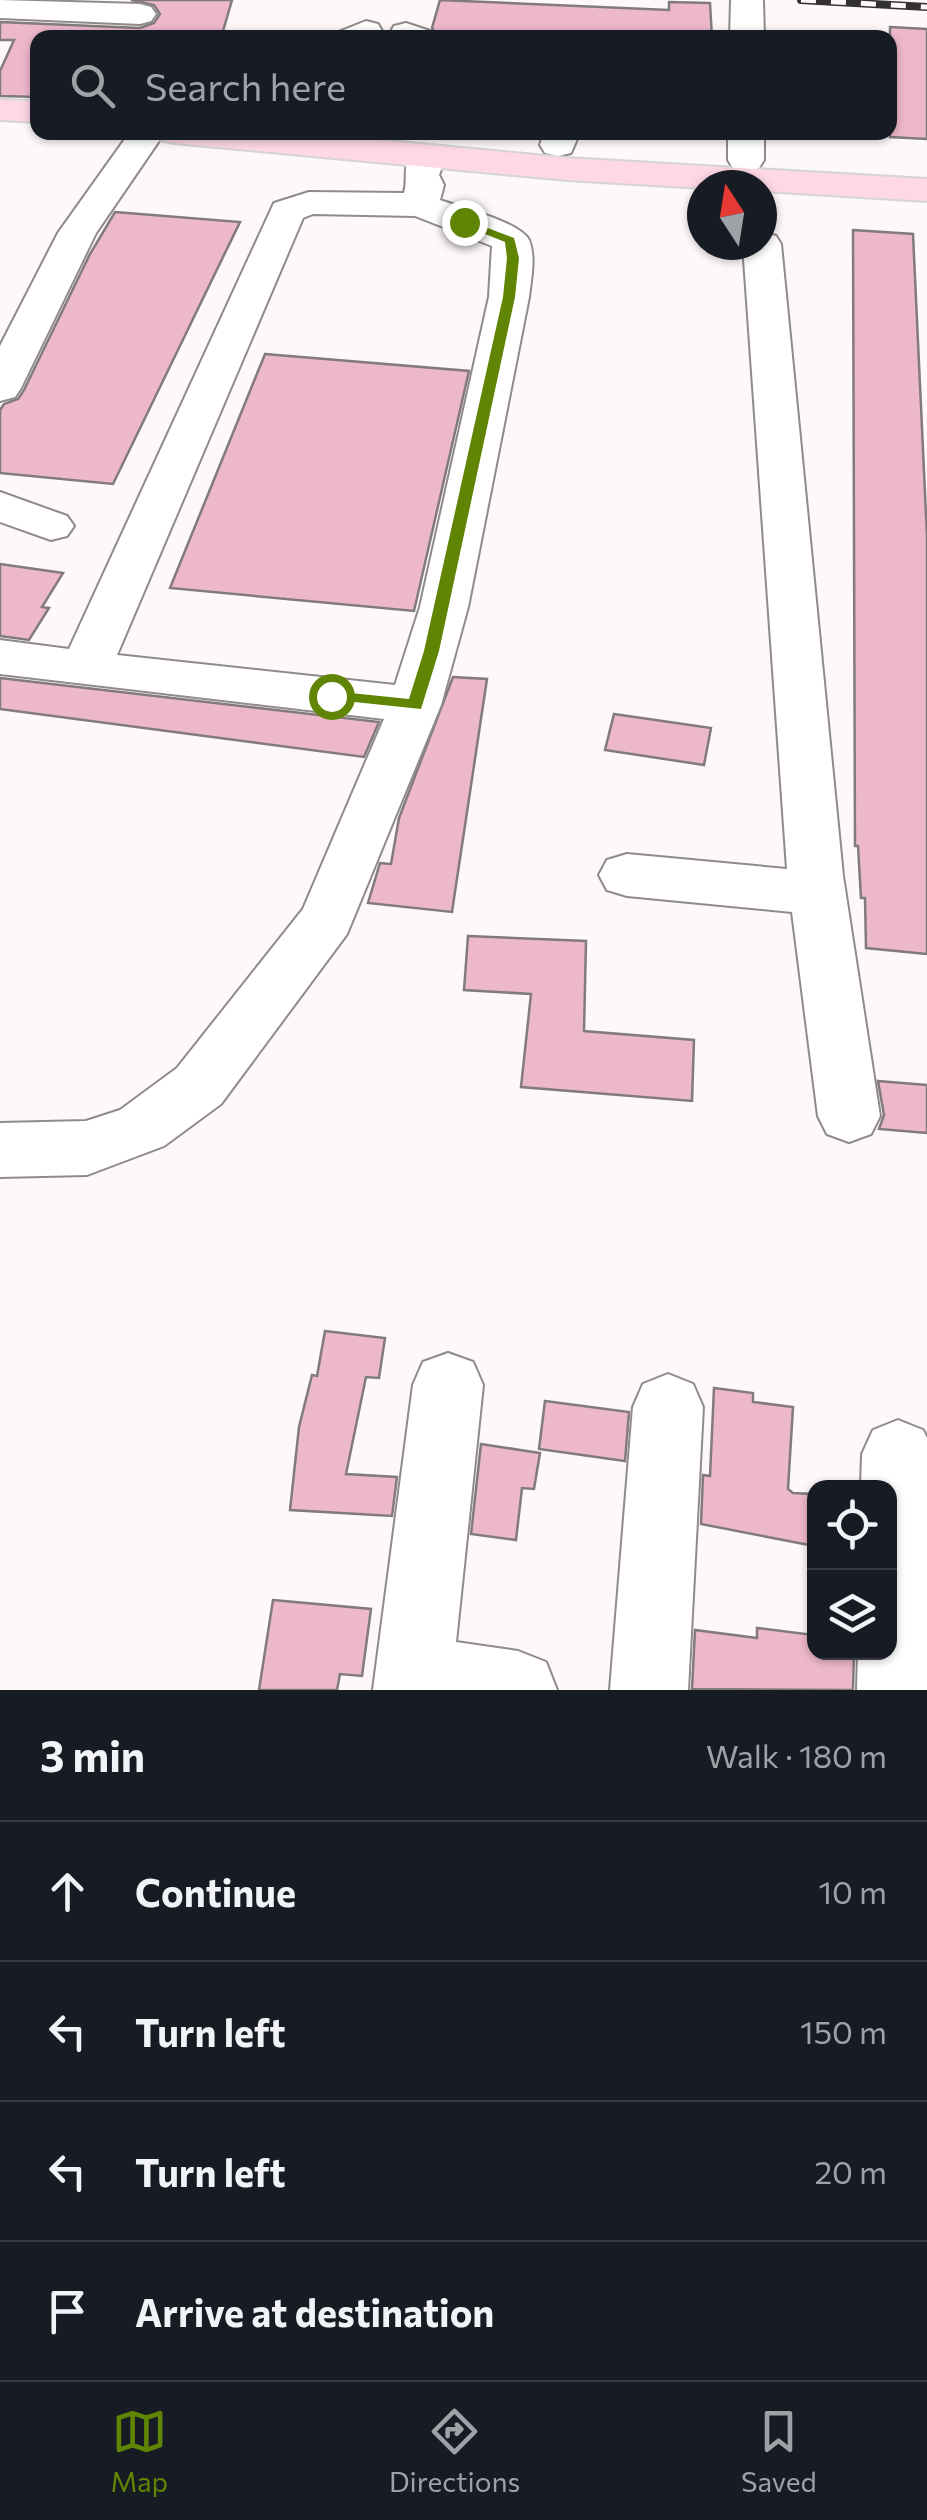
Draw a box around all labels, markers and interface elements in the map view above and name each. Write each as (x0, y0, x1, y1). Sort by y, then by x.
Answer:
search box (30, 30, 897, 140)
icon: search (65, 58, 120, 113)
text: Search here (145, 62, 346, 109)
north arrow (687, 170, 777, 260)
route end (442, 200, 488, 246)
route start (309, 674, 355, 720)
map controls (807, 1480, 897, 1660)
button: locate (807, 1480, 897, 1570)
button: layers (807, 1570, 897, 1660)
text: 3 min (40, 1729, 145, 1781)
text: Walk · 180 m (706, 1735, 887, 1775)
icon: ahead (40, 1864, 95, 1919)
text: Continue (135, 1868, 296, 1915)
text: 10 m (818, 1871, 887, 1911)
icon: left (40, 2004, 95, 2059)
text: Turn left (135, 2008, 286, 2055)
text: 150 m (800, 2011, 887, 2051)
icon: left (40, 2144, 95, 2199)
text: Turn left (135, 2148, 286, 2195)
text: 20 m (814, 2151, 887, 2191)
icon: arrive (40, 2284, 95, 2339)
text: Arrive at destination (135, 2288, 494, 2335)
tab: Map (110, 2404, 168, 2498)
tab: Directions (389, 2404, 520, 2498)
tab: Saved (741, 2404, 817, 2498)

